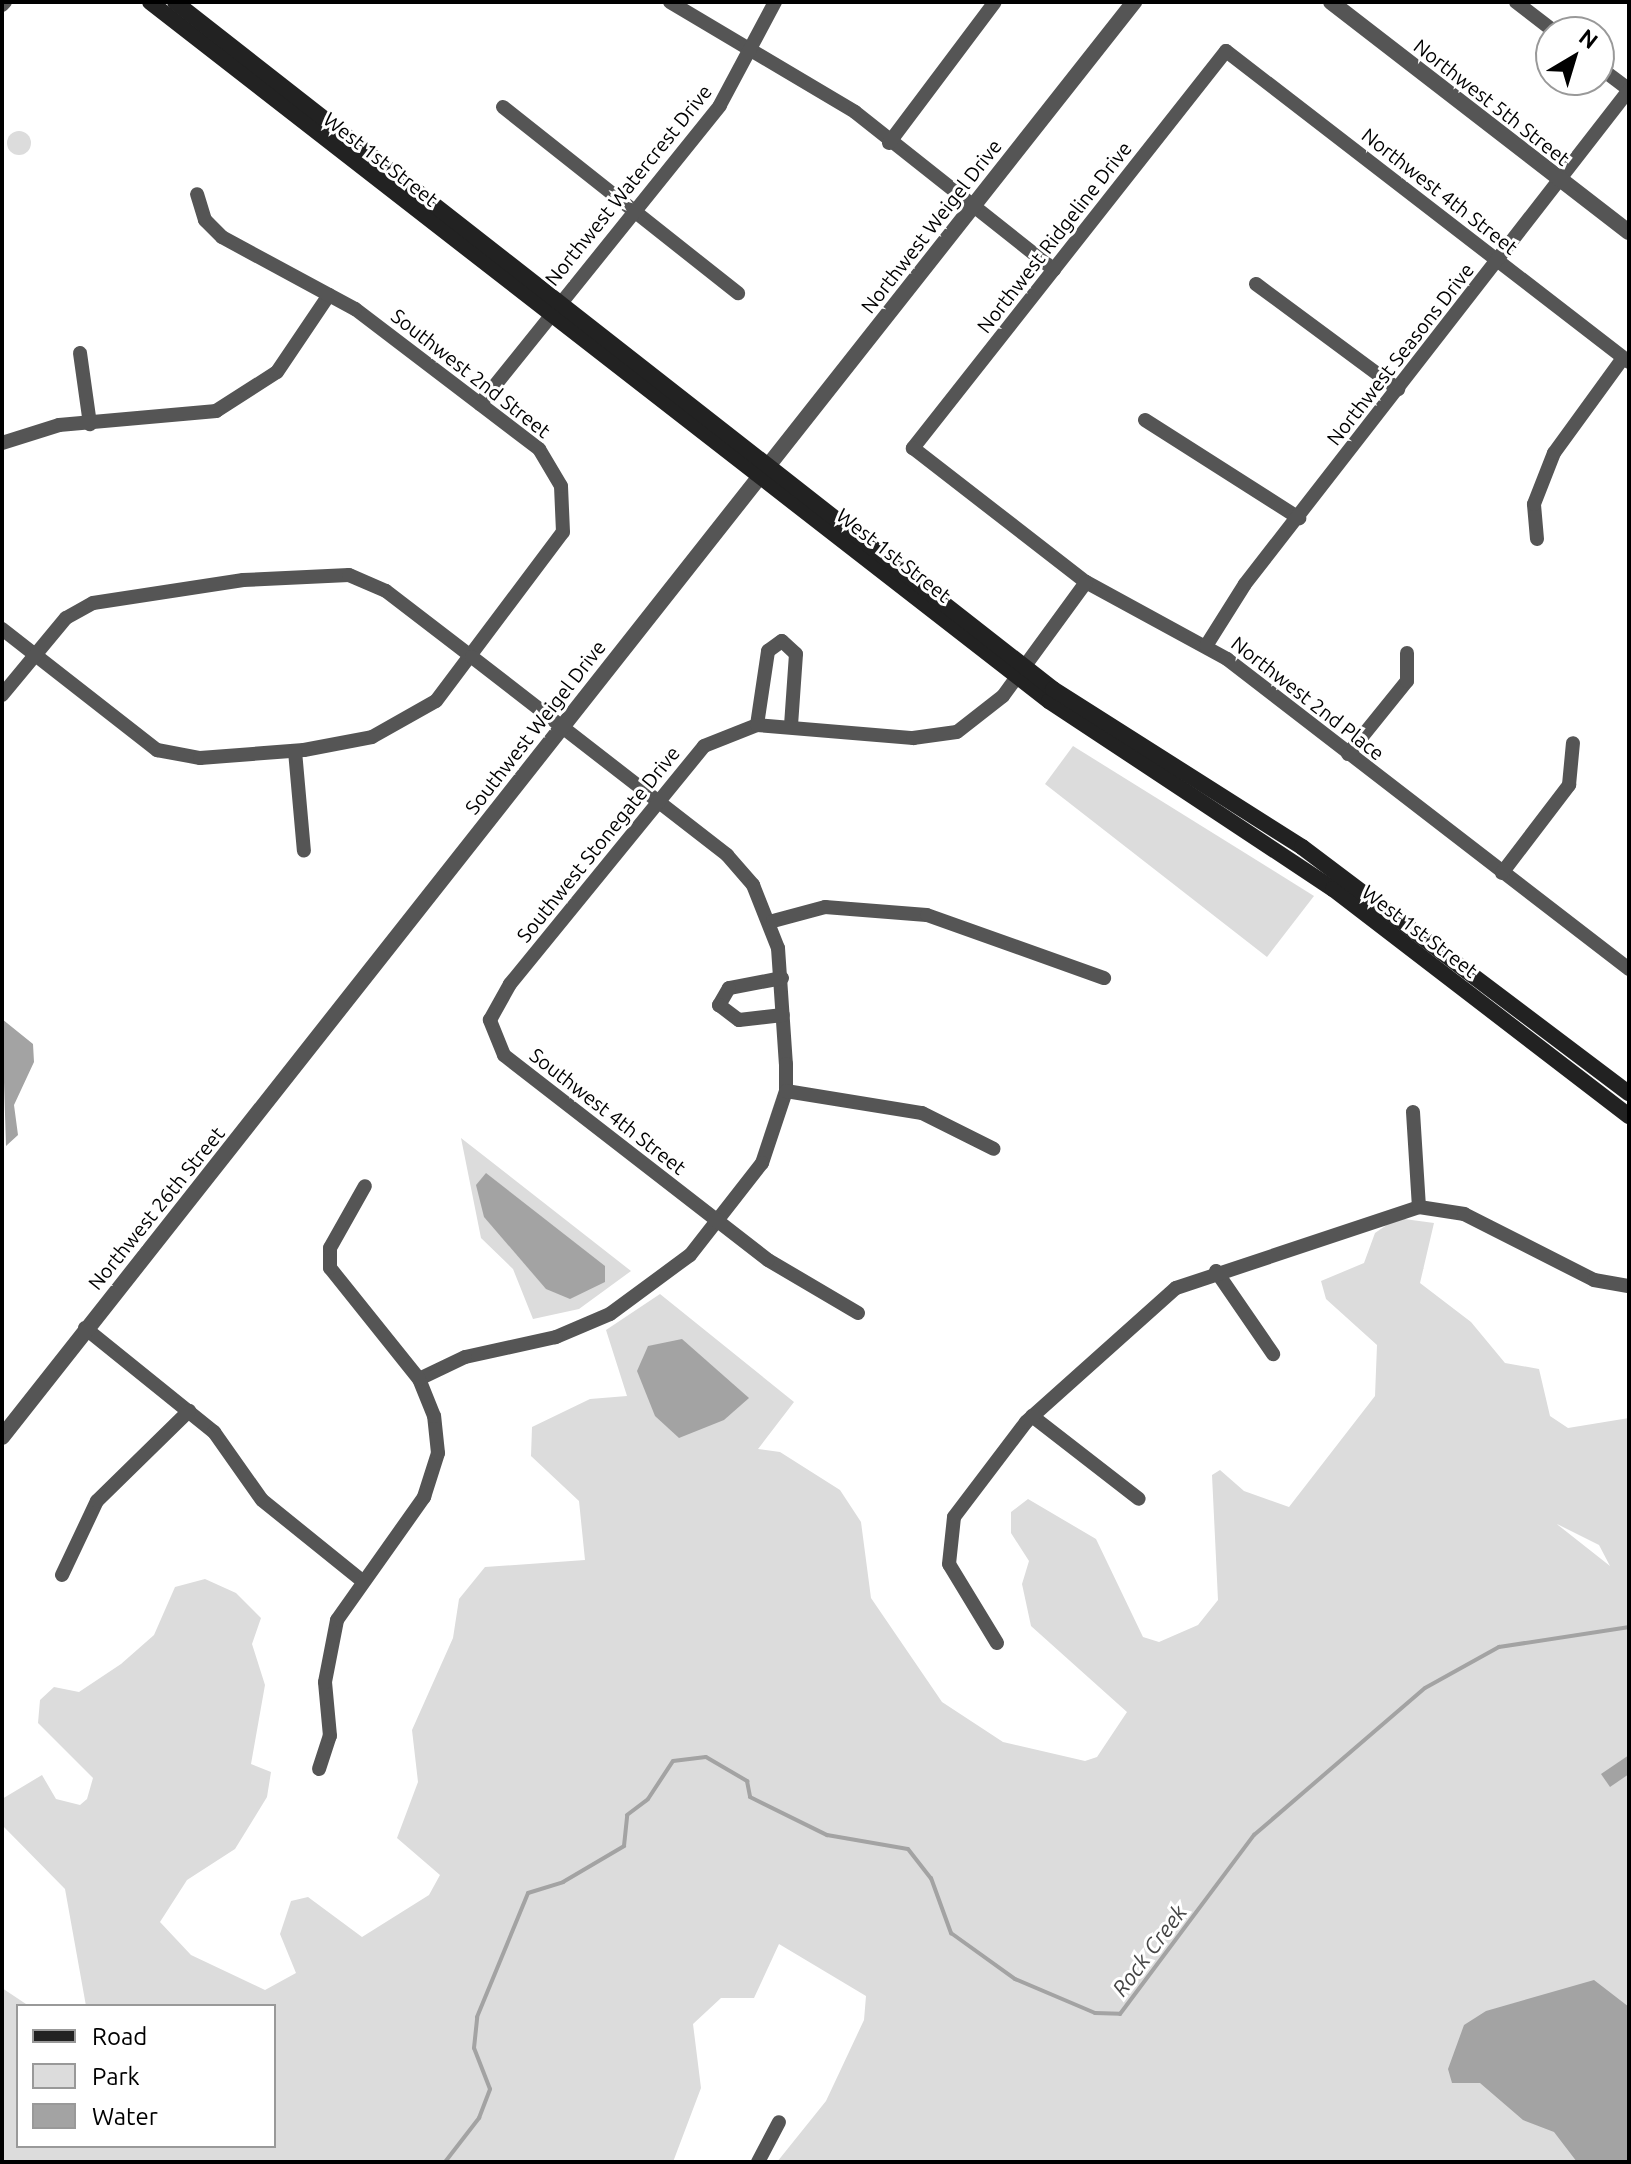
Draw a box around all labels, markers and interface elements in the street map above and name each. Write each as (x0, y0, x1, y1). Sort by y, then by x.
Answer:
north arrow (1535, 16, 1615, 96)
text: N (1575, 23, 1603, 53)
street label: Northwest 5th Street (1409, 34, 1575, 170)
street label: Northwest Watercrest Drive (540, 80, 716, 290)
street label: West 1st Street (319, 107, 443, 211)
street label: Northwest 4th Street (1357, 123, 1523, 259)
street label: Northwest Weigel Drive (856, 134, 1006, 318)
street label: Northwest Ridgeline Drive (972, 136, 1136, 338)
street label: Northwest Seasons Drive (1321, 258, 1479, 450)
street label: Southwest 2nd Street (387, 303, 555, 443)
street label: West 1st Street (832, 503, 956, 607)
street label: Northwest 2nd Place (1227, 631, 1389, 765)
street label: Southwest Weigel Drive (460, 635, 610, 819)
street label: Southwest Stonegate Drive (511, 741, 685, 947)
street label: West 1st Street (1357, 880, 1483, 982)
street label: Southwest 4th Street (525, 1043, 691, 1179)
street label: Northwest 26th Street (83, 1122, 229, 1294)
water label: Rock Creek (1106, 1899, 1192, 2001)
legend (16, 2004, 276, 2148)
text: Road (92, 2023, 147, 2050)
text: Park (92, 2063, 140, 2090)
text: Water (92, 2103, 158, 2130)

